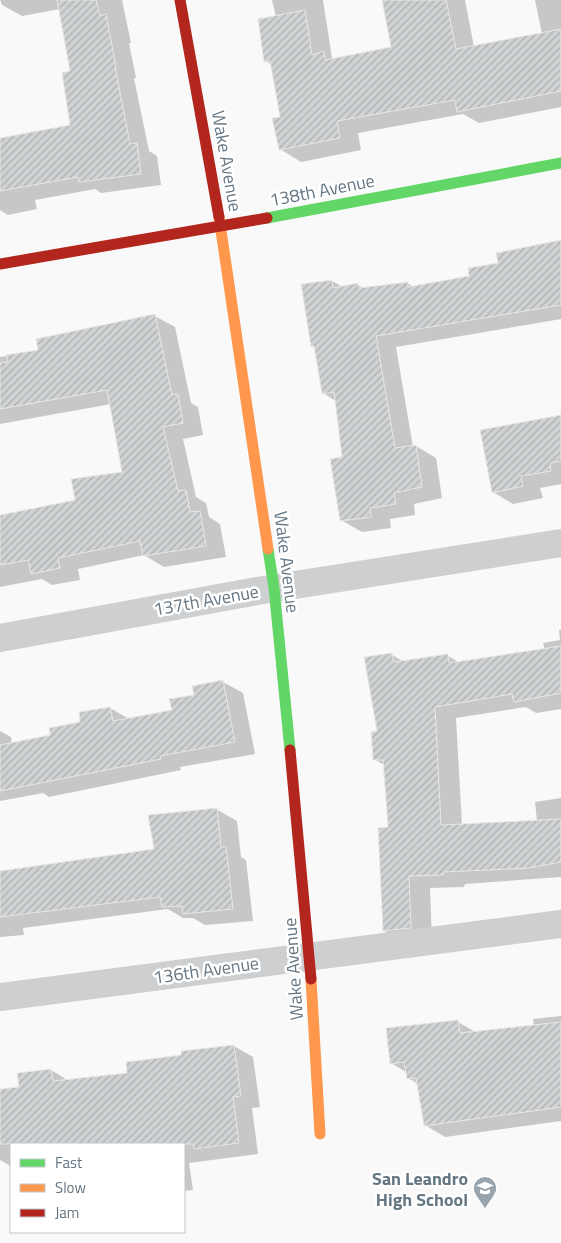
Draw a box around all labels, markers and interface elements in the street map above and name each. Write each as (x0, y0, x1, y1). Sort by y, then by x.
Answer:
street label: Wake Avenue (205, 108, 249, 214)
street label: 138th Avenue (267, 167, 377, 213)
street label: Wake Avenue (267, 510, 307, 614)
street label: 137th Avenue (151, 577, 261, 623)
street label: Wake Avenue (276, 917, 310, 1021)
street label: 136th Avenue (151, 949, 261, 991)
legend (10, 1143, 185, 1233)
text: Fast (55, 1151, 83, 1174)
place label: San Leandro High School (372, 1165, 468, 1213)
school or university icon: San Leandro High School (472, 1175, 498, 1209)
text: Slow (55, 1176, 86, 1199)
text: Jam (55, 1201, 79, 1224)

